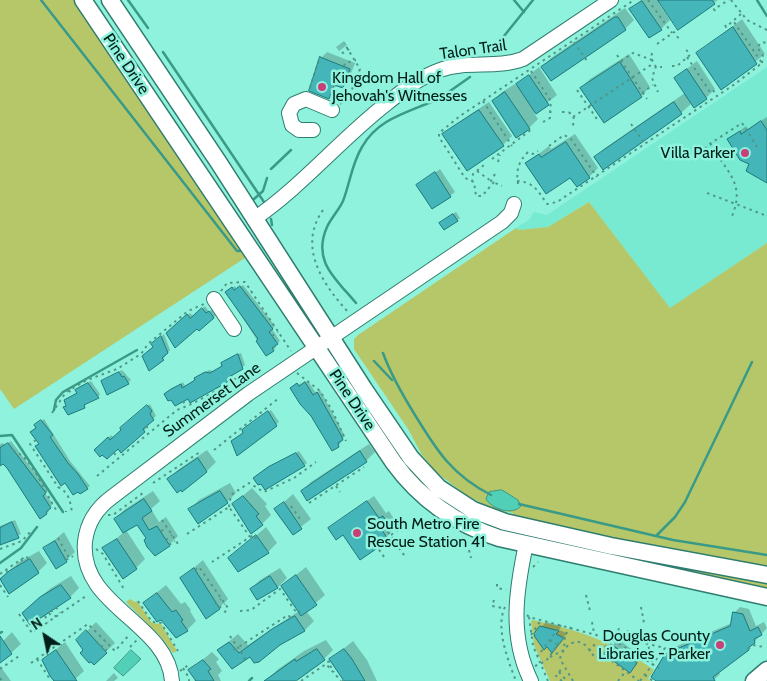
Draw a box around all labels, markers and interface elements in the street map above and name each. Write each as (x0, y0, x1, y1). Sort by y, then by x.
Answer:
street label: Pine Drive (99, 30, 153, 98)
street label: Talon Trail (438, 36, 508, 64)
place label: Kingdom Hall of Jehovah's Witnesses (332, 68, 467, 106)
marker: Kingdom Hall of Jehovah's Witnesses (316, 81, 328, 93)
place label: Villa Parker (661, 143, 735, 163)
marker: Villa Parker (739, 147, 751, 159)
street label: Summerset Lane (160, 358, 264, 442)
street label: Pine Drive (325, 366, 379, 434)
place label: South Metro Fire Rescue Station 41 (367, 514, 485, 552)
marker: South Metro Fire Rescue Station 41 (351, 527, 363, 539)
north arrow (20, 611, 70, 661)
text: N (27, 613, 46, 634)
place label: Douglas County Libraries - Parker (598, 626, 710, 664)
marker: Douglas County Libraries - Parker (714, 639, 726, 651)

